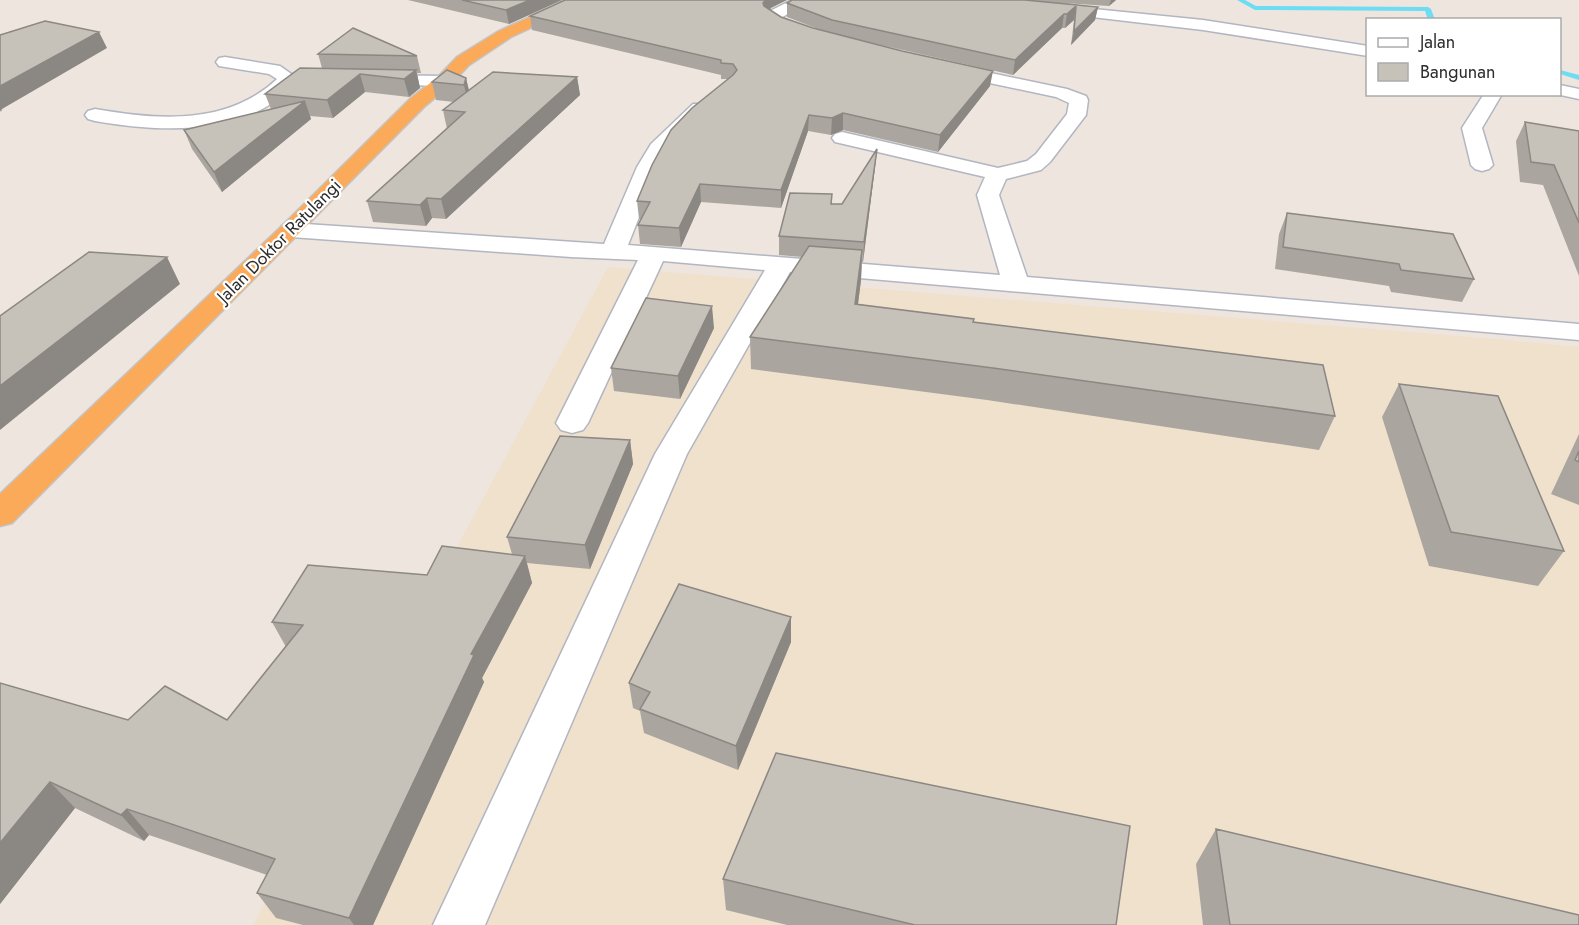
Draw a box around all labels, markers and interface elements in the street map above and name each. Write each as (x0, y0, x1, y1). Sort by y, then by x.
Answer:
legend (1366, 18, 1561, 96)
text: Jalan (1418, 29, 1455, 55)
text: Bangunan (1420, 59, 1495, 85)
street label: Jalan Doktor Ratulangi (210, 173, 347, 310)

